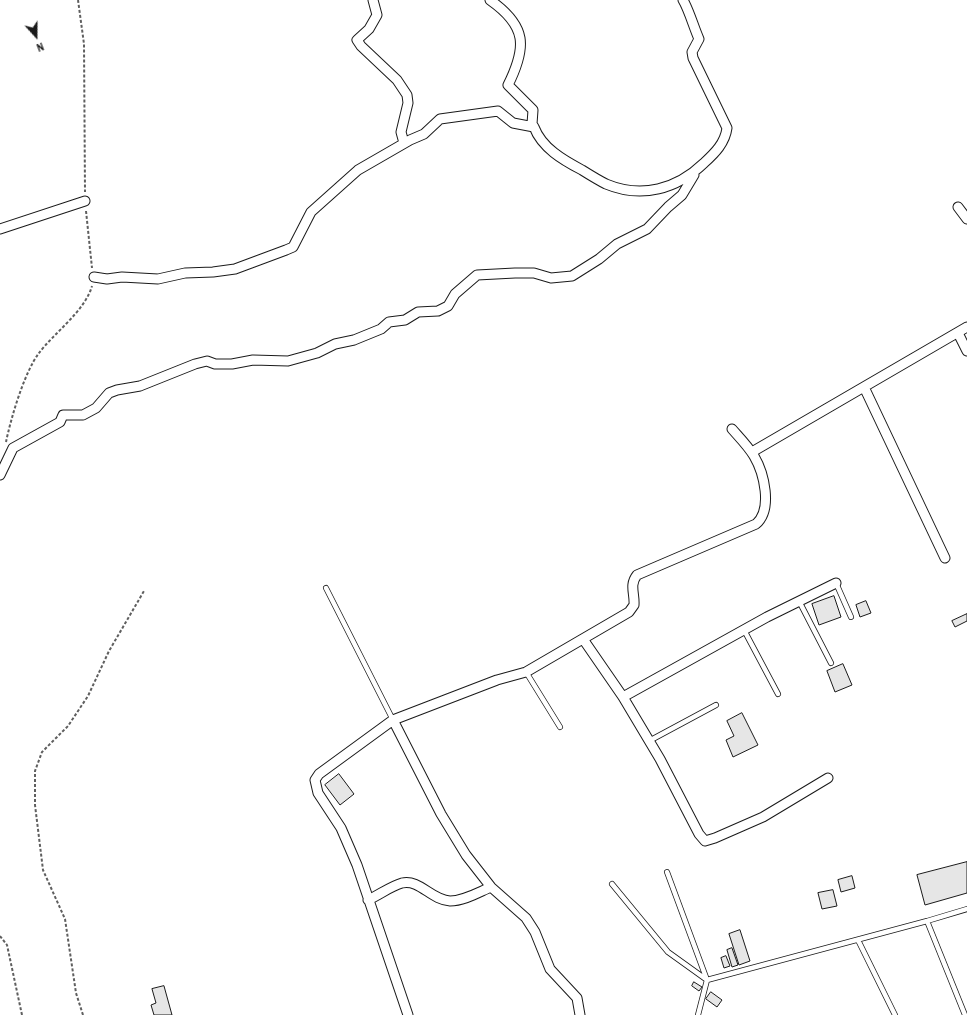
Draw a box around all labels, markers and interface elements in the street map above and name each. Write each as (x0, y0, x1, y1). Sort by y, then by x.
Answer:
north arrow (16, 16, 56, 56)
text: N (35, 39, 46, 55)

